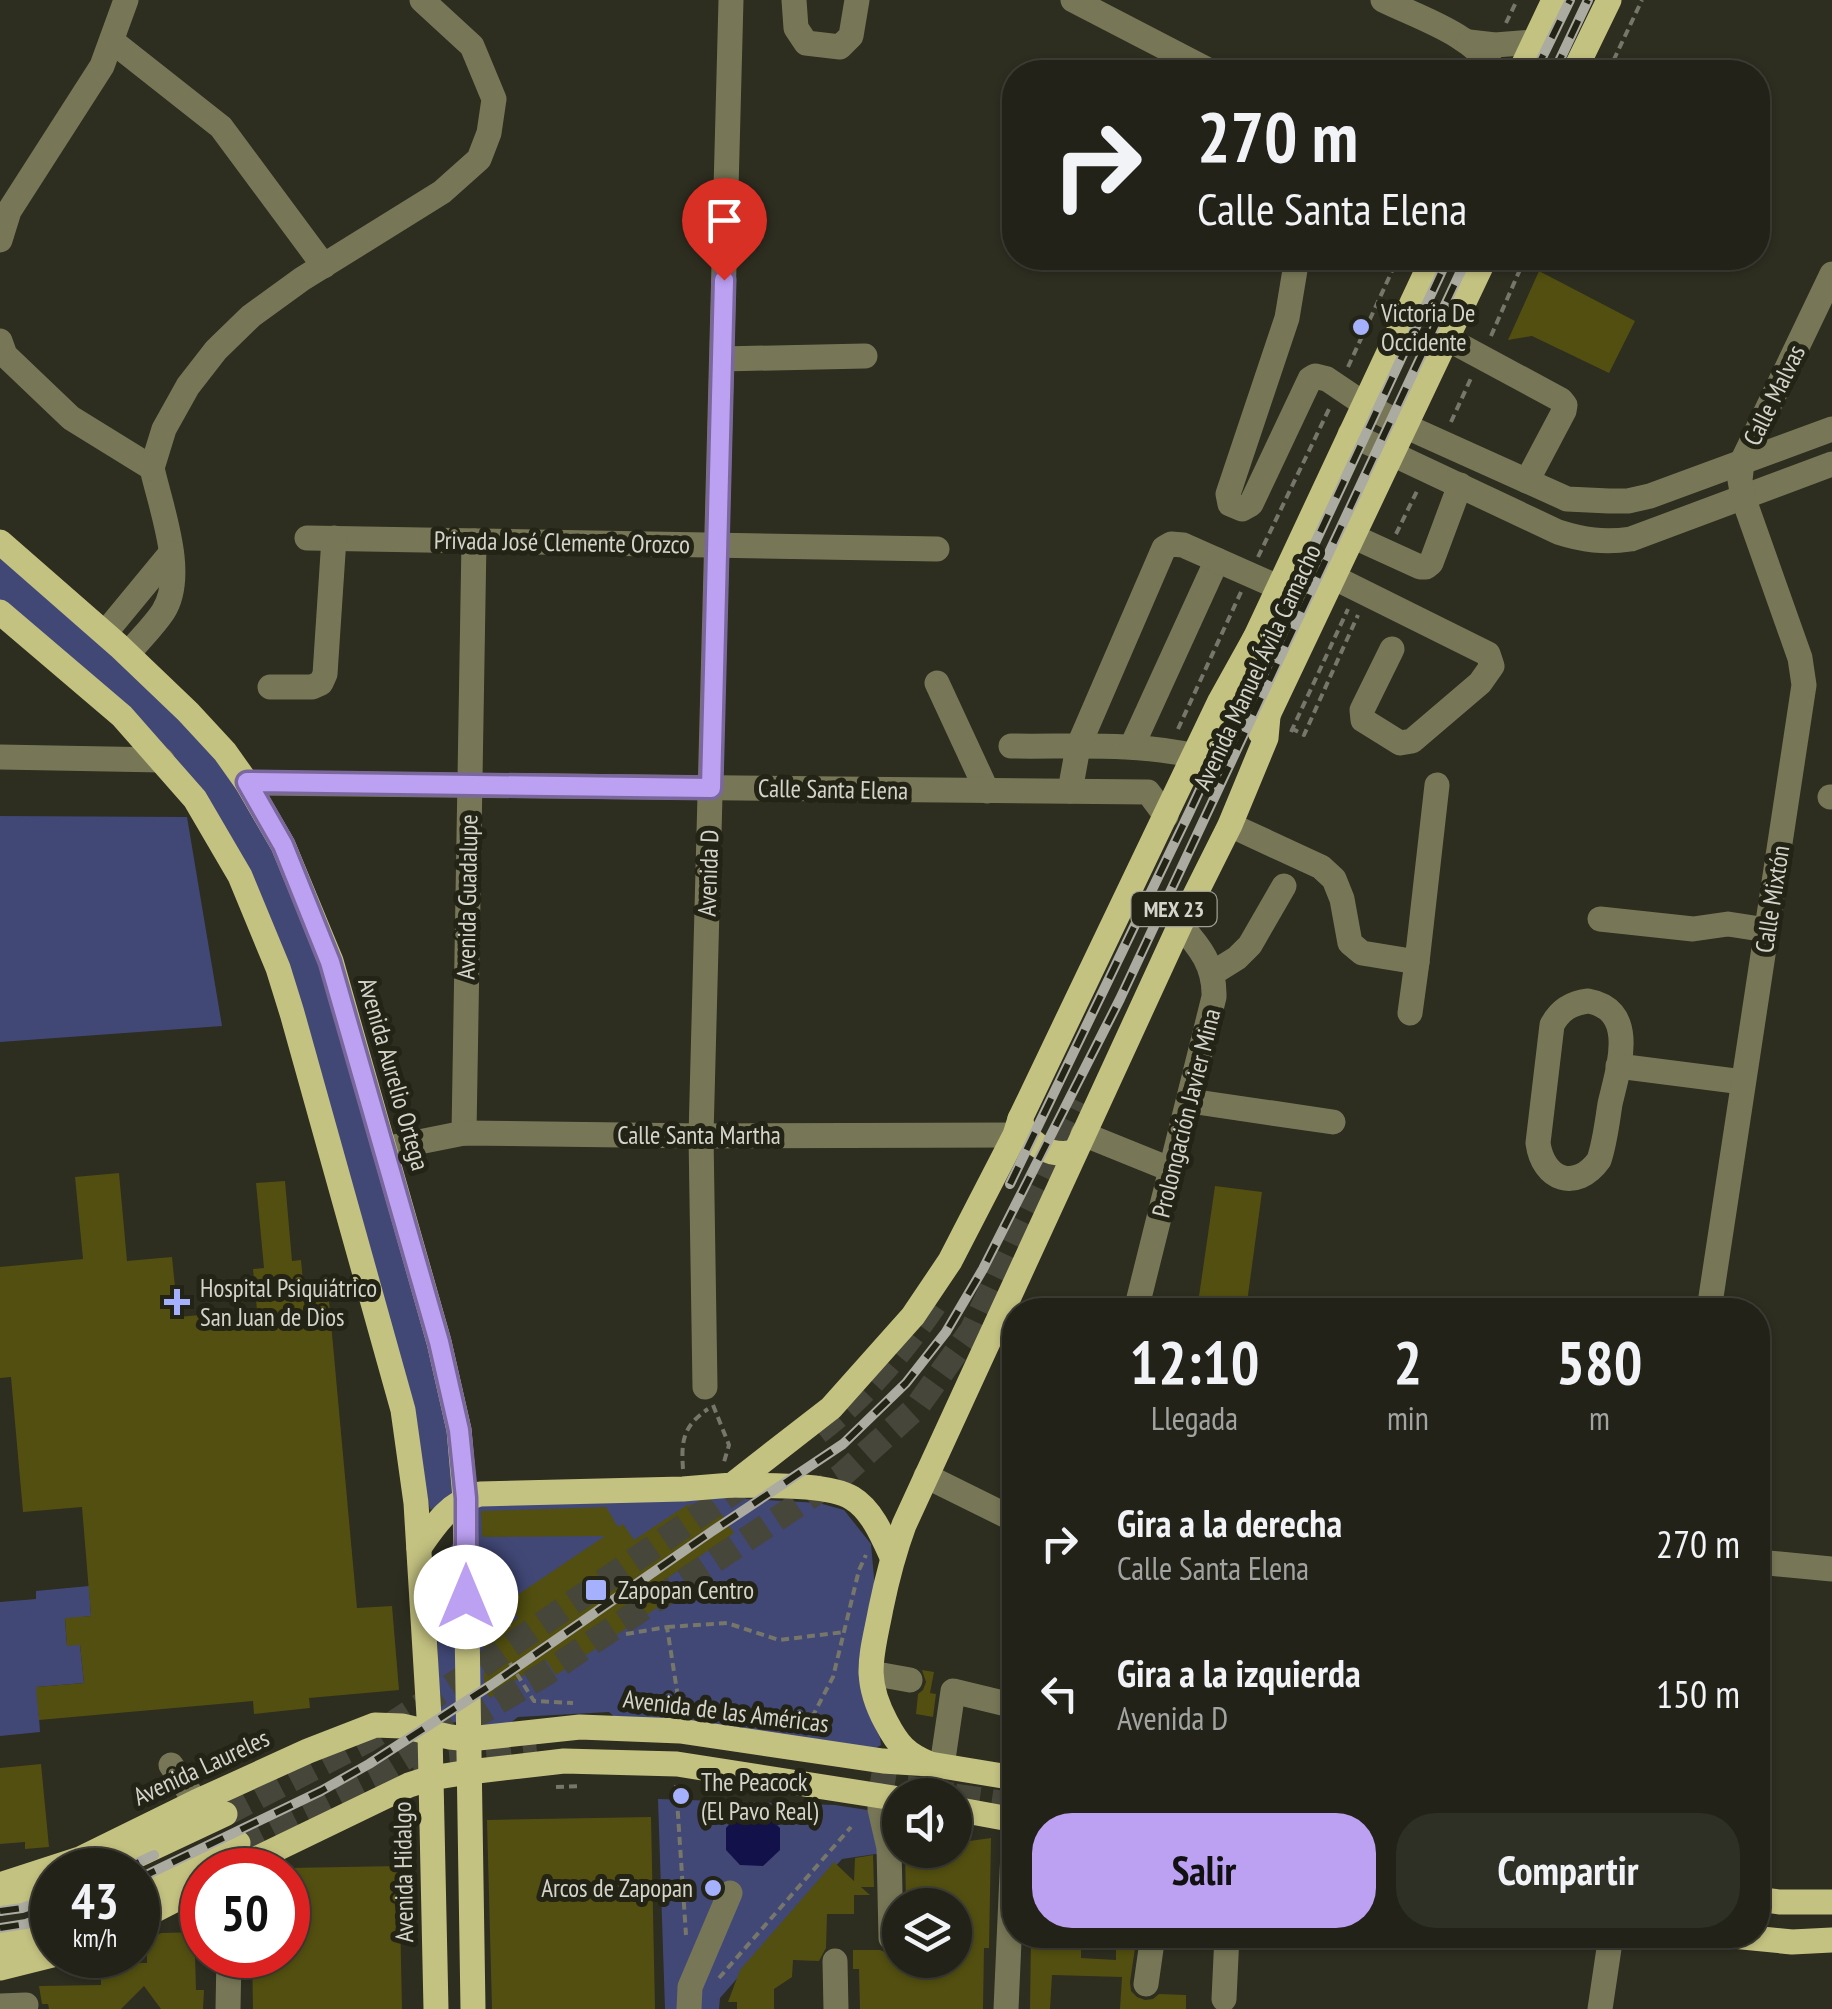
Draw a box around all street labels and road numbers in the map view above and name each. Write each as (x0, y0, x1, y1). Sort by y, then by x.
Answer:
street label: Calle Malvas (1736, 339, 1812, 451)
street label: Privada José Clemente Orozco (434, 524, 690, 560)
street label: Avenida Manuel Ávila Camacho (1186, 539, 1328, 795)
street label: Calle Santa Elena (758, 772, 908, 806)
street label: Avenida Guadalupe (450, 814, 484, 980)
street label: Avenida D (690, 829, 726, 917)
street label: Calle Mixtón (1748, 843, 1796, 955)
road number: MEX 23 (1132, 892, 1216, 926)
street label: Avenida Aurelio Ortega (351, 974, 437, 1174)
street label: Prolongación Javier Mina (1145, 1005, 1227, 1221)
street label: Calle Santa Martha (617, 1119, 781, 1151)
street label: Avenida de las Américas (621, 1683, 831, 1739)
street label: Avenida Laureles (128, 1722, 274, 1812)
street label: Avenida Hidalgo (386, 1801, 420, 1943)

